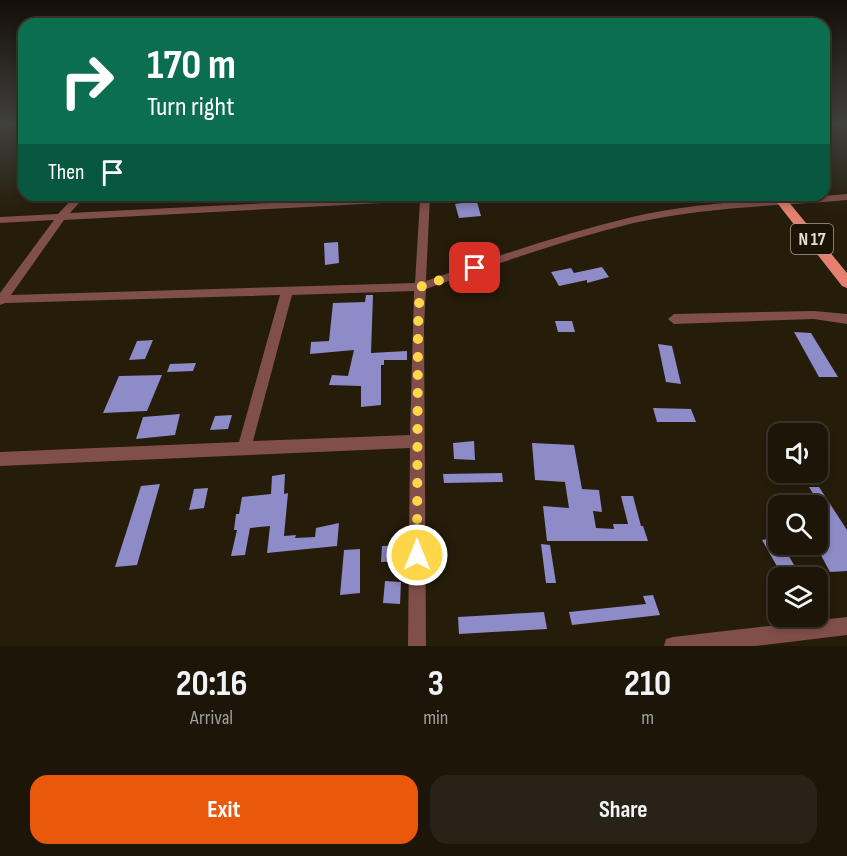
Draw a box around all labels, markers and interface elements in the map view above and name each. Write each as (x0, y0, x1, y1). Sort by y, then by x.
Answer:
text: 170 m (147, 40, 236, 91)
icon: right (48, 42, 126, 120)
text: Turn right (147, 91, 234, 123)
icon: arrive (96, 156, 129, 189)
text: Then (48, 159, 84, 186)
road number: N 17 (791, 224, 833, 254)
pin (449, 242, 500, 293)
icon: arrive (458, 251, 491, 284)
map controls (768, 423, 828, 627)
button: sound (768, 423, 828, 483)
button: search (768, 495, 828, 555)
position arrow (385, 523, 449, 587)
button: layers (768, 567, 828, 627)
text: 20:16 (176, 663, 247, 706)
text: 3 (428, 663, 444, 706)
text: 210 (624, 663, 671, 706)
text: Arrival (190, 706, 233, 730)
text: min (423, 706, 448, 730)
text: m (641, 706, 654, 730)
button: Exit (30, 775, 418, 844)
button: Share (430, 775, 817, 844)

